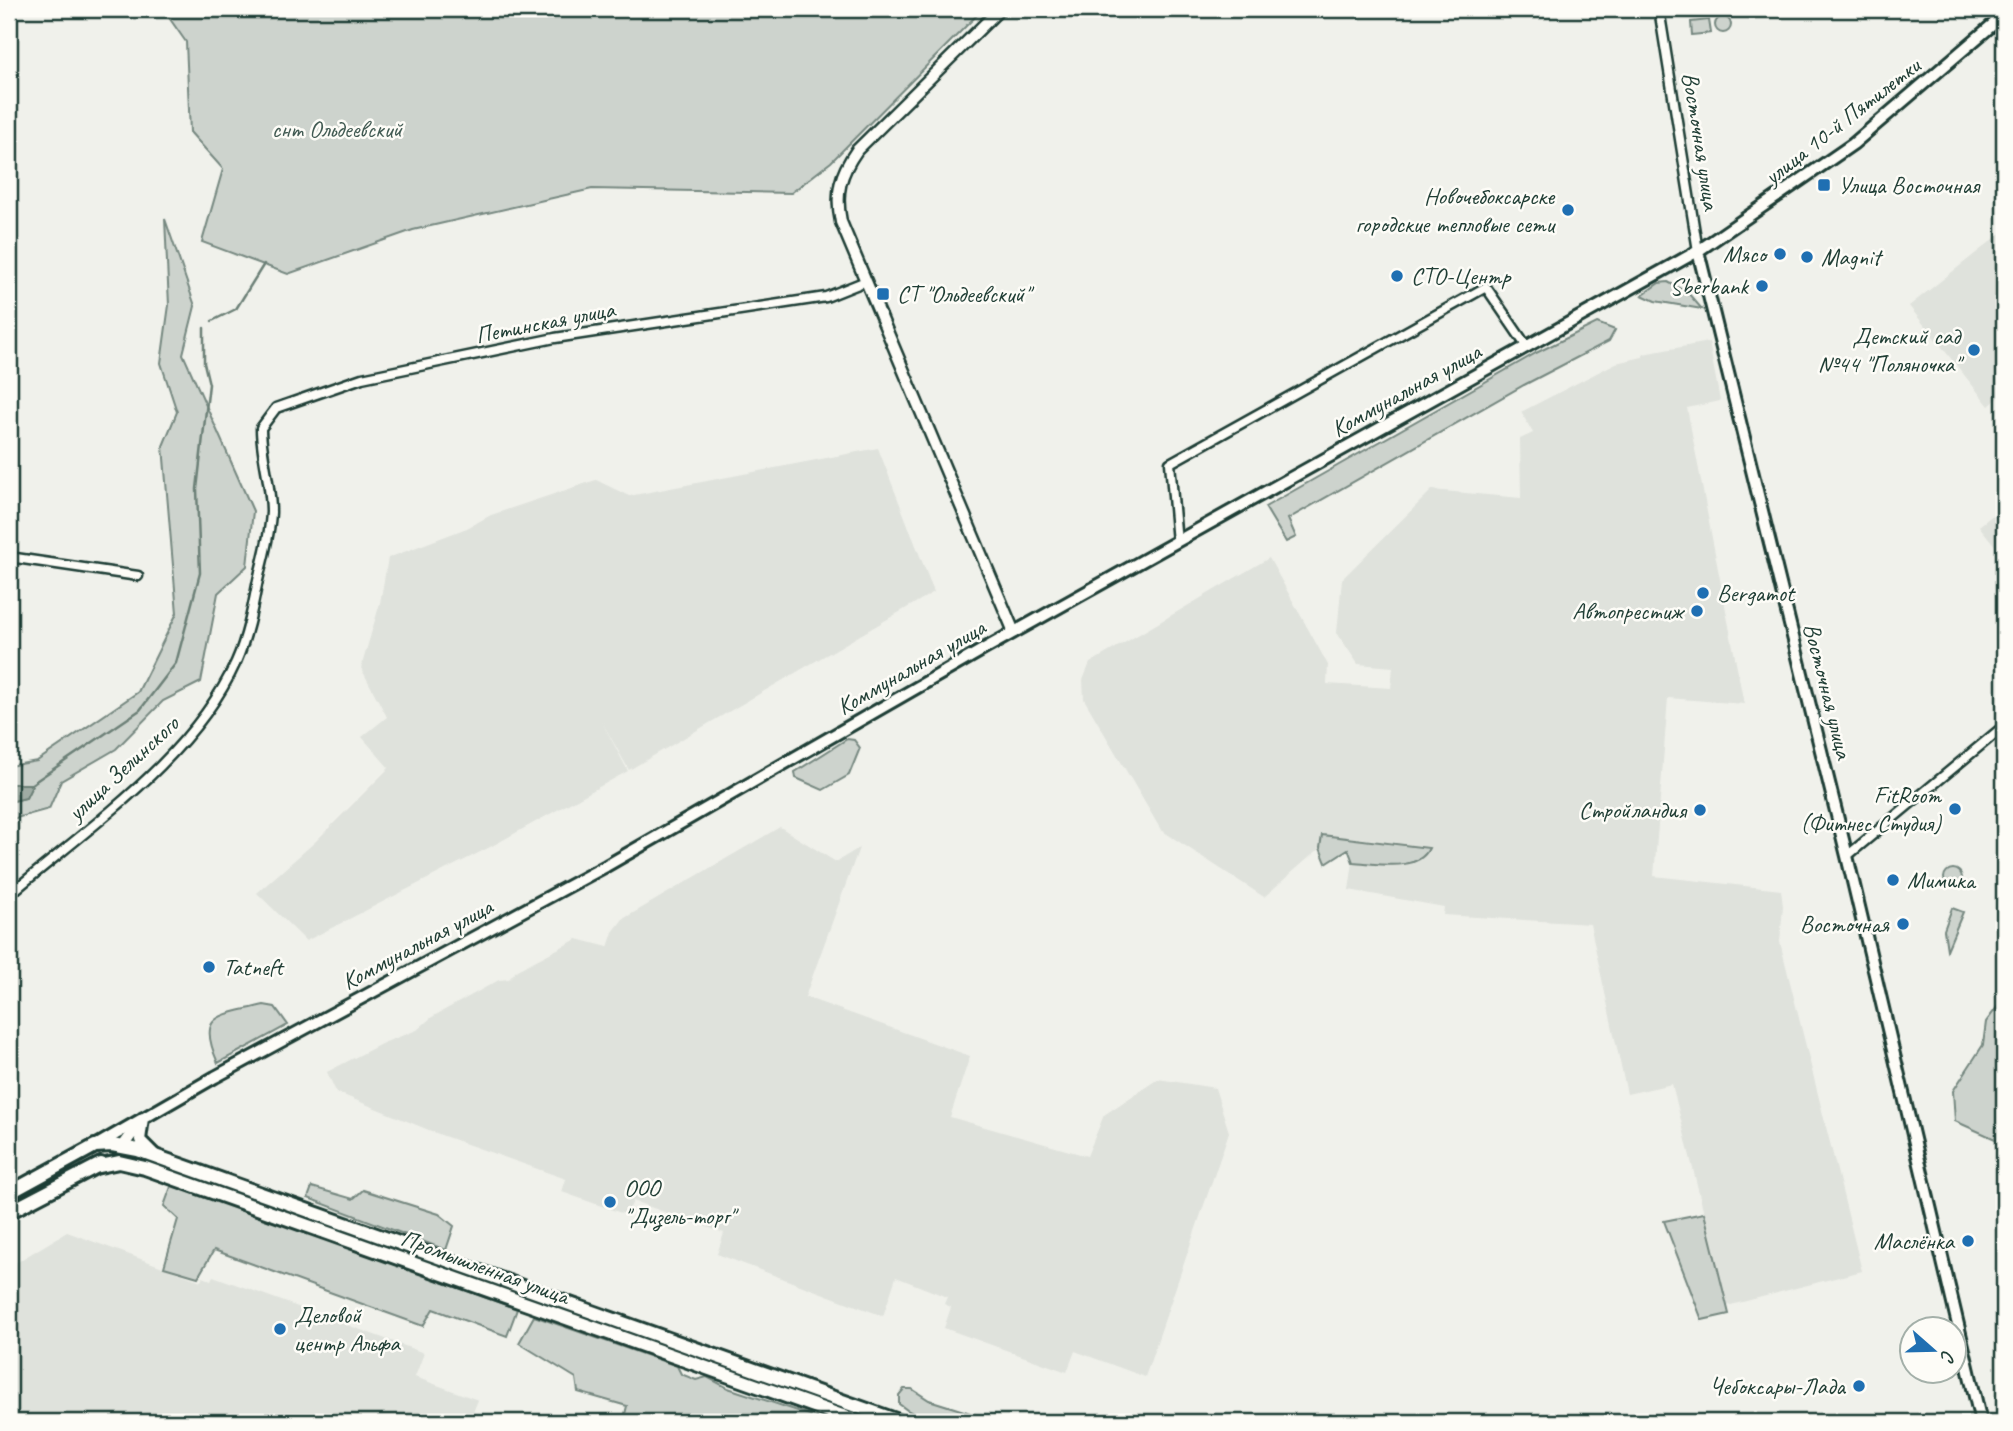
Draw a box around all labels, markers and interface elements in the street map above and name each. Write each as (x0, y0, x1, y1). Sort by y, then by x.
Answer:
street label: улица 10-й Пятилетки (1756, 49, 1928, 193)
street label: Восточная улица (1675, 70, 1727, 213)
park label: снт Ольдеевский (272, 114, 404, 144)
place label: Улица Восточная (1838, 170, 1981, 200)
marker: Улица Восточная (1816, 177, 1832, 193)
place label: Новочебоксарске городские тепловые сети (1355, 181, 1556, 239)
marker: Новочебоксарске городские тепловые сети (1560, 202, 1576, 218)
place label: Мясо (1723, 239, 1769, 269)
place label: Magnit (1821, 242, 1884, 272)
marker: Мясо (1772, 246, 1788, 262)
marker: Magnit (1799, 249, 1815, 265)
place label: СТО-Центр (1411, 261, 1512, 291)
marker: СТО-Центр (1389, 268, 1405, 284)
place label: Sberbank (1670, 271, 1750, 301)
marker: Sberbank (1754, 278, 1770, 294)
place label: СТ "Ольдеевский" (897, 279, 1035, 309)
marker: СТ "Ольдеевский" (875, 286, 891, 302)
street label: Петинская улица (473, 294, 619, 350)
place label: Детский сад №44 "Поляночка" (1818, 321, 1965, 379)
street label: Коммунальная улица (1326, 336, 1487, 444)
marker: Детский сад №44 "Поляночка" (1966, 342, 1982, 358)
place label: Bergamot (1717, 578, 1796, 608)
marker: Bergamot (1695, 585, 1711, 601)
place label: Автопрестиж (1572, 596, 1685, 626)
marker: Автопрестиж (1689, 603, 1705, 619)
street label: Коммунальная улица (831, 612, 992, 722)
street label: Восточная улица (1797, 620, 1860, 763)
street label: улица Зелинского (60, 708, 186, 829)
place label: FitRoom (Фитнес Студия) (1800, 780, 1942, 838)
place label: Стройландия (1579, 795, 1688, 825)
marker: FitRoom (Фитнес Студия) (1947, 801, 1963, 817)
marker: Стройландия (1692, 802, 1708, 818)
place label: Мимика (1907, 865, 1977, 895)
marker: Мимика (1885, 872, 1901, 888)
street label: Коммунальная улица (336, 891, 499, 996)
place label: Восточная (1800, 909, 1890, 939)
marker: Восточная (1895, 916, 1911, 932)
place label: Tatneft (223, 952, 285, 982)
marker: Tatneft (201, 959, 217, 975)
place label: ООО "Дизель-торг" (624, 1173, 740, 1232)
marker: ООО "Дизель-торг" (602, 1194, 618, 1210)
street label: Промышленная улица (397, 1223, 575, 1312)
place label: Маслёнка (1874, 1226, 1956, 1256)
marker: Маслёнка (1960, 1233, 1976, 1249)
place label: Деловой центр Альфа (294, 1300, 401, 1358)
north arrow (1898, 1316, 1968, 1386)
marker: Деловой центр Альфа (272, 1321, 288, 1337)
text: С (1934, 1347, 1961, 1366)
place label: Чебоксары-Лада (1709, 1371, 1846, 1401)
marker: Чебоксары-Лада (1851, 1378, 1867, 1394)

